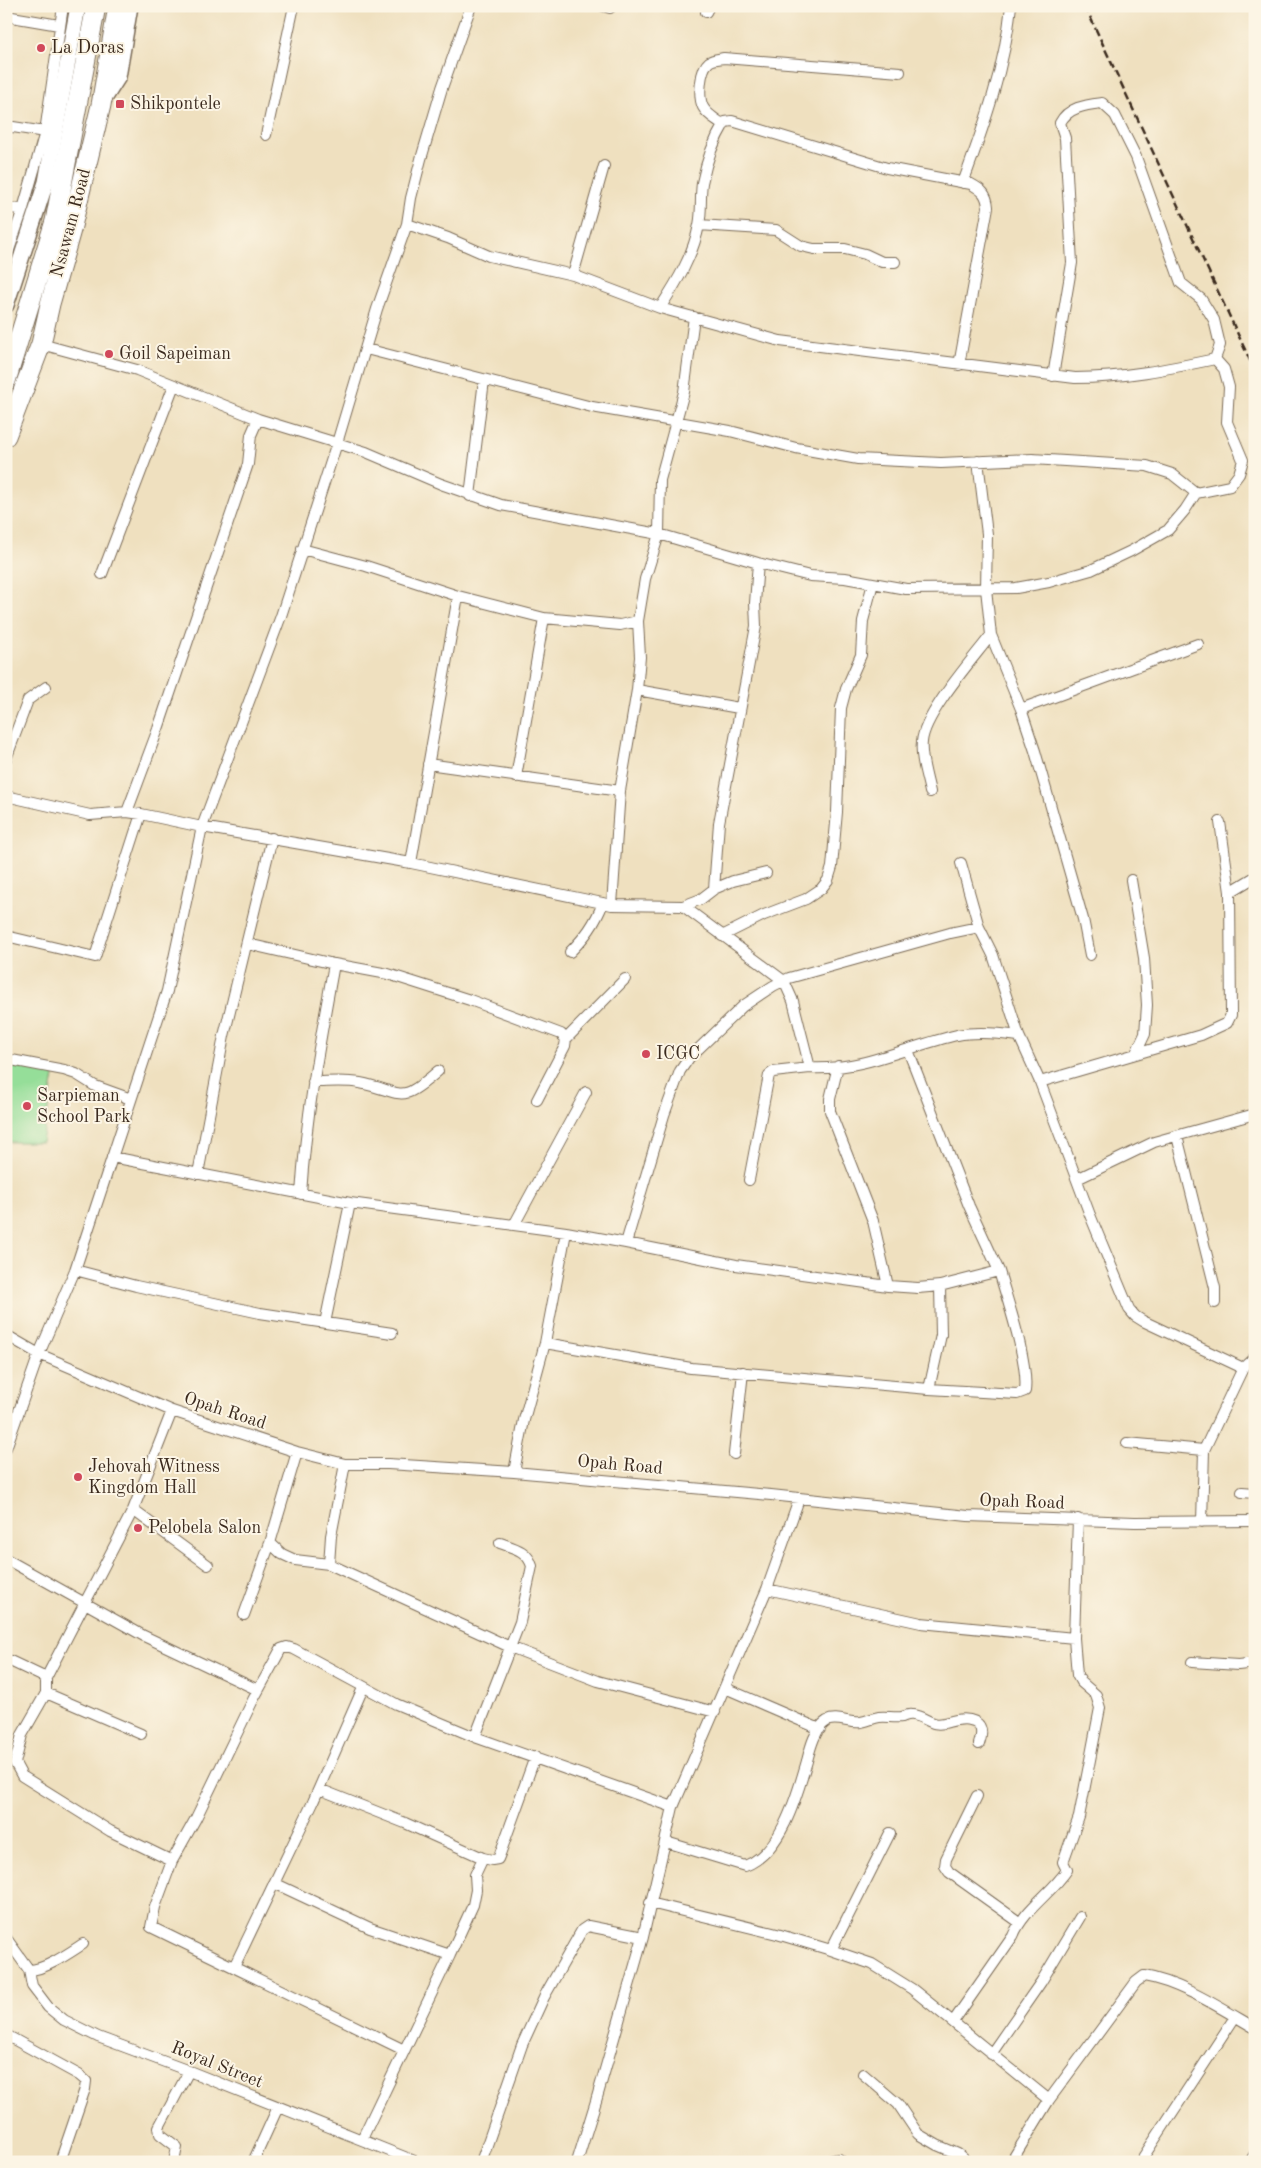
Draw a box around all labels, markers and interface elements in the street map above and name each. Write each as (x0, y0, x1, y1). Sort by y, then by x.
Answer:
place label: La Doras (51, 39, 124, 57)
marker: La Doras (35, 42, 47, 54)
place label: Shikpontele (130, 95, 221, 113)
marker: Shikpontele (114, 98, 126, 110)
street label: Nsawam Road (48, 167, 94, 279)
place label: Goil Sapeiman (119, 345, 231, 363)
marker: Goil Sapeiman (103, 348, 115, 360)
place label: ICGC (656, 1045, 700, 1063)
marker: ICGC (640, 1048, 652, 1060)
place label: Sarpieman School Park (37, 1087, 131, 1126)
marker: Sarpieman School Park (21, 1100, 33, 1112)
street label: Opah Road (181, 1389, 269, 1433)
street label: Opah Road (576, 1452, 664, 1478)
place label: Jehovah Witness Kingdom Hall (88, 1458, 220, 1497)
marker: Jehovah Witness Kingdom Hall (72, 1471, 84, 1483)
street label: Opah Road (979, 1492, 1065, 1512)
place label: Pelobela Salon (148, 1519, 261, 1537)
marker: Pelobela Salon (132, 1522, 144, 1534)
street label: Royal Street (169, 2038, 265, 2092)

